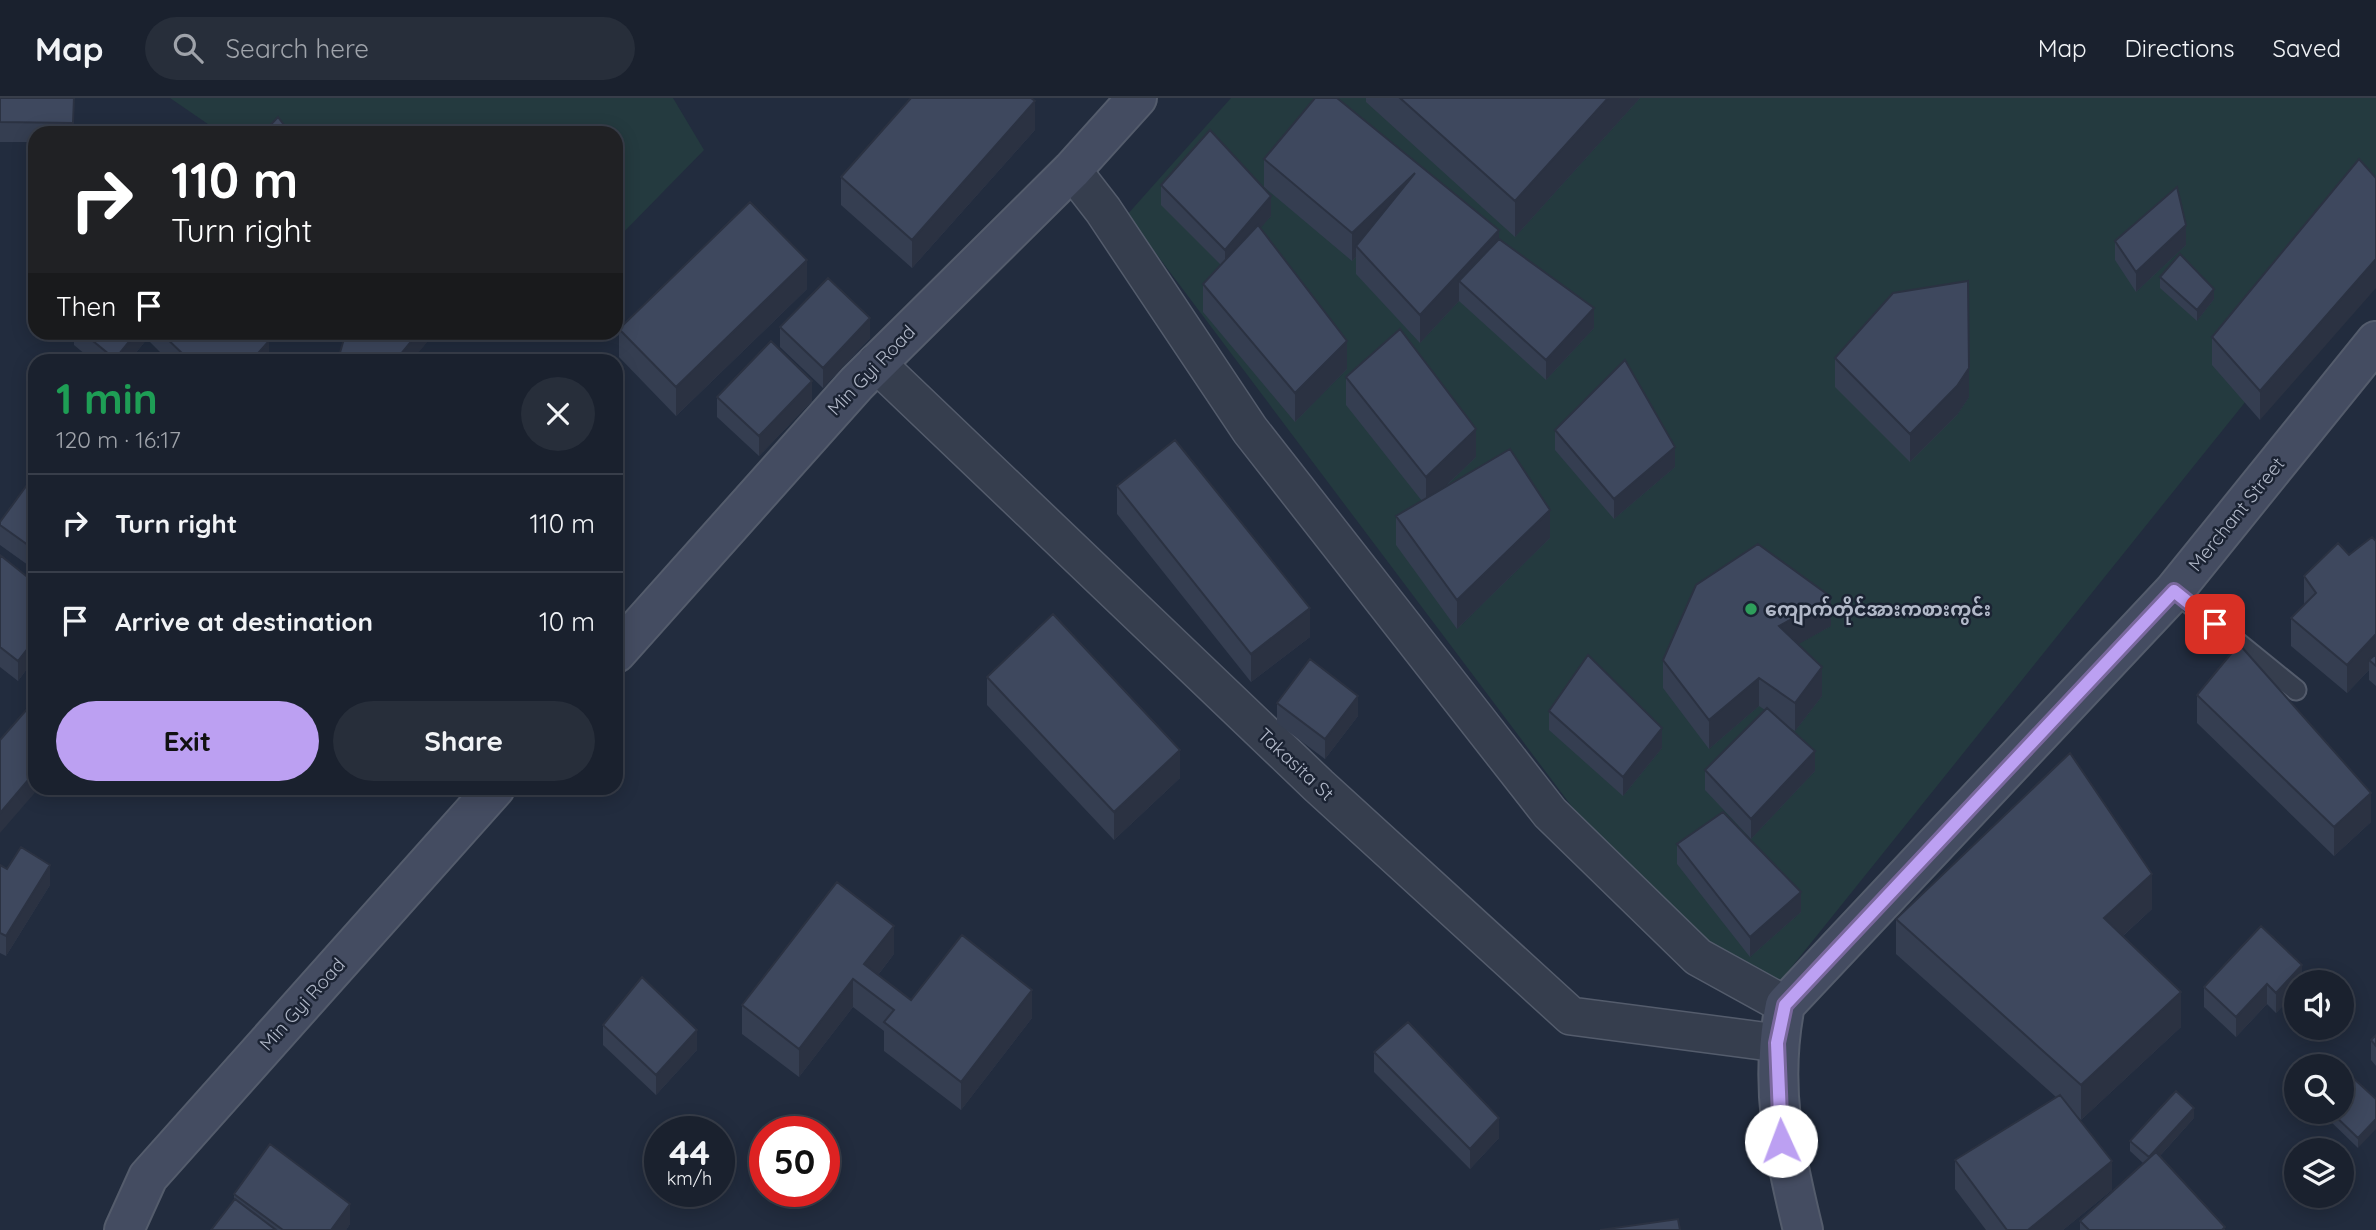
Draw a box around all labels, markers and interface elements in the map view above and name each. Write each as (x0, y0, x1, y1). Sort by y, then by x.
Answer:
search box (145, 17, 635, 80)
text: Map (35, 28, 103, 69)
icon: search (169, 29, 207, 67)
text: Search here (225, 32, 369, 65)
text: Map (2038, 33, 2087, 63)
text: Directions (2125, 33, 2235, 63)
text: Saved (2273, 33, 2341, 63)
text: 110 m (171, 149, 298, 210)
icon: right (56, 154, 147, 245)
text: Turn right (171, 210, 312, 250)
icon: arrive (130, 287, 168, 325)
text: Then (56, 290, 116, 323)
street label: Min Gyi Road (822, 320, 920, 420)
text: 1 min (56, 372, 158, 425)
button: close (521, 377, 595, 451)
text: 120 m · 16:17 (56, 425, 181, 454)
street label: Merchant Street (2183, 452, 2289, 576)
icon: right (56, 504, 94, 542)
text: Turn right (115, 507, 237, 540)
text: 110 m (529, 507, 595, 540)
pin (2185, 594, 2245, 654)
place label: ကျောက်တိုင်အားကစားကွင်း (1765, 596, 1991, 626)
marker: ကျောက်တိုင်အားကစားကွင်း (1743, 601, 1759, 617)
icon: arrive (56, 602, 94, 640)
text: Arrive at destination (115, 605, 373, 638)
text: 10 m (539, 605, 595, 638)
icon: arrive (2196, 605, 2234, 643)
button: Exit (56, 701, 319, 781)
button: Share (333, 701, 595, 781)
street label: Takasita St (1253, 723, 1339, 805)
street label: Min Gyi Road (254, 953, 350, 1055)
map controls (2284, 970, 2354, 1208)
button: sound (2284, 970, 2354, 1040)
button: search (2284, 1054, 2354, 1124)
position arrow (1744, 1104, 1818, 1178)
speed limit sign: 50 (749, 1116, 840, 1207)
text: 44 (669, 1130, 710, 1174)
button: layers (2284, 1138, 2354, 1208)
text: km/h (667, 1167, 712, 1190)

